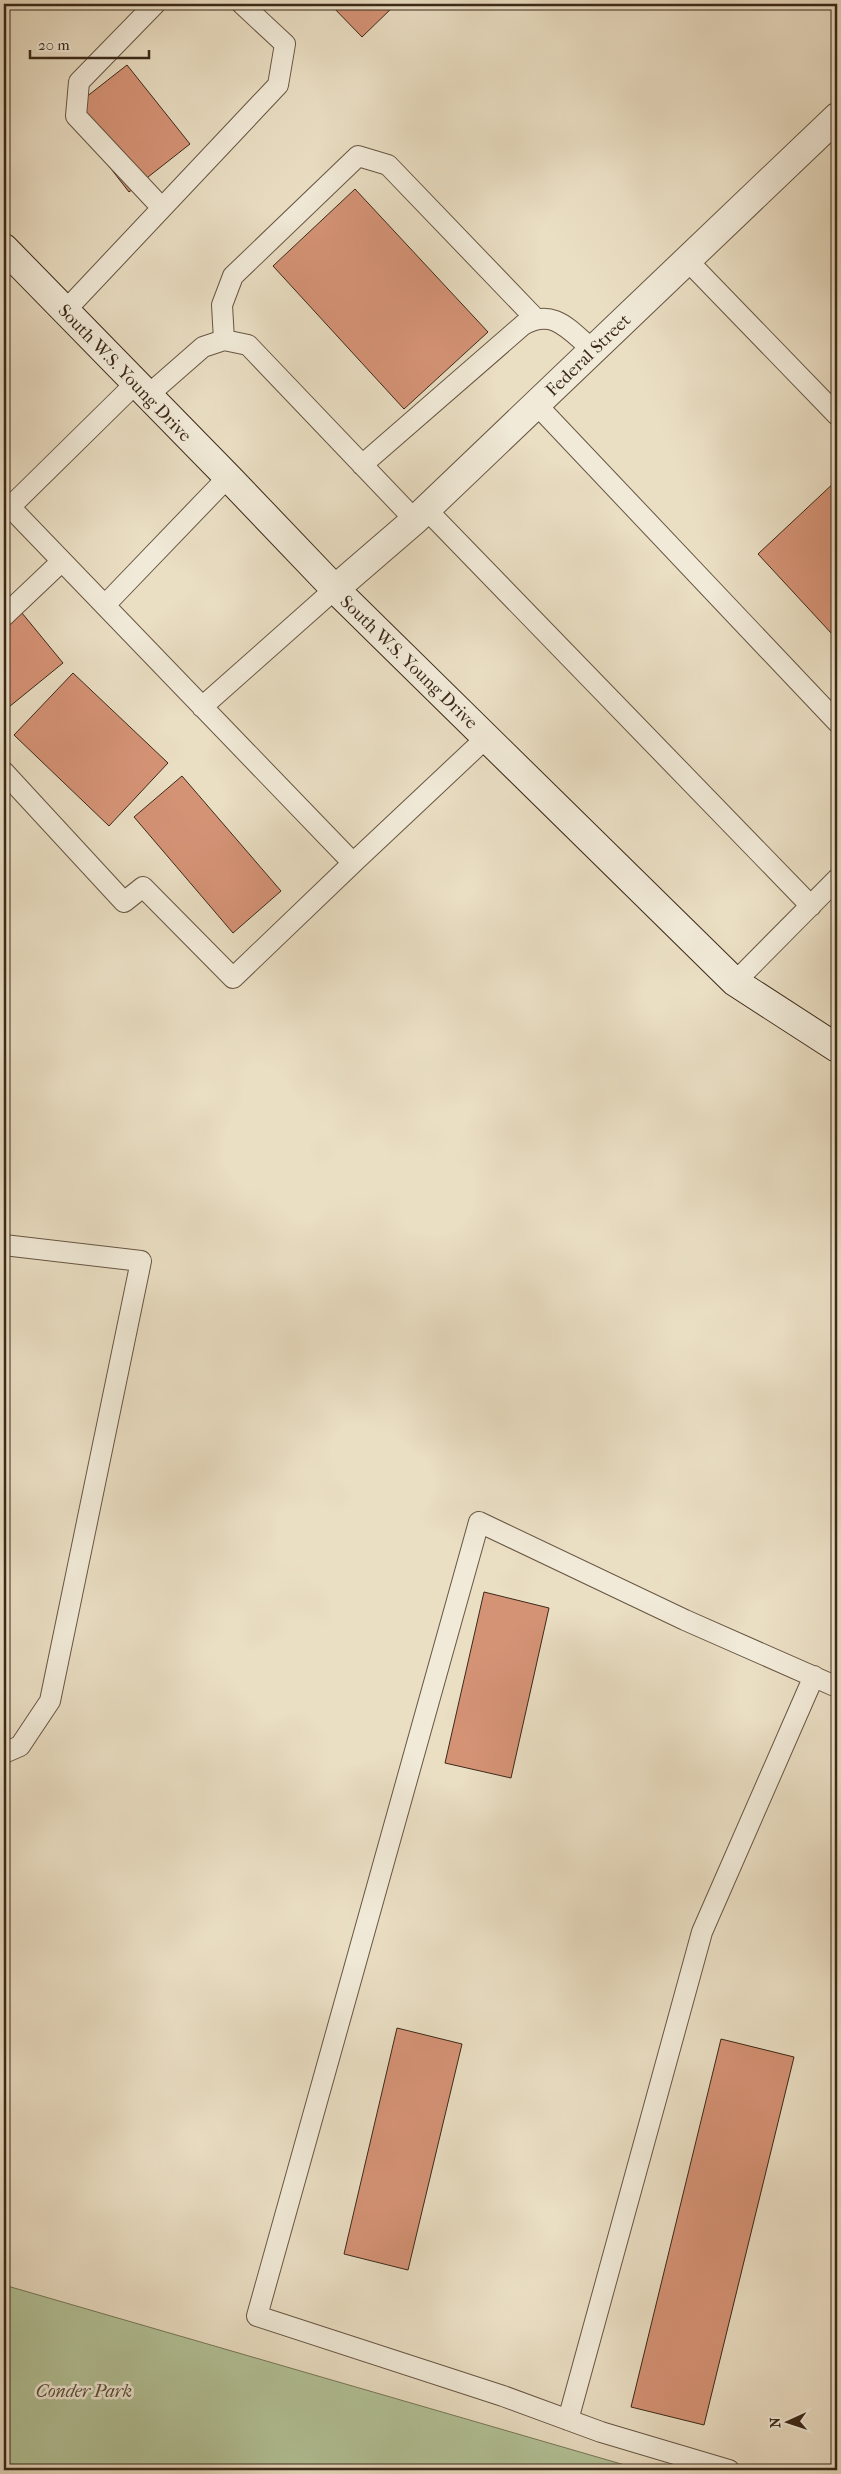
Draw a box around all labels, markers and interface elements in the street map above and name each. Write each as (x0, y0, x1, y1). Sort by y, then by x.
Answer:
scale bar (30, 28, 149, 60)
text: 20 m (38, 36, 70, 54)
street label: South W.S. Young Drive (54, 300, 196, 447)
street label: Federal Street (542, 309, 635, 401)
street label: South W.S. Young Drive (336, 591, 482, 734)
park label: Conder Park (36, 2381, 132, 2402)
north arrow (764, 2396, 814, 2446)
text: N (767, 2417, 784, 2428)

